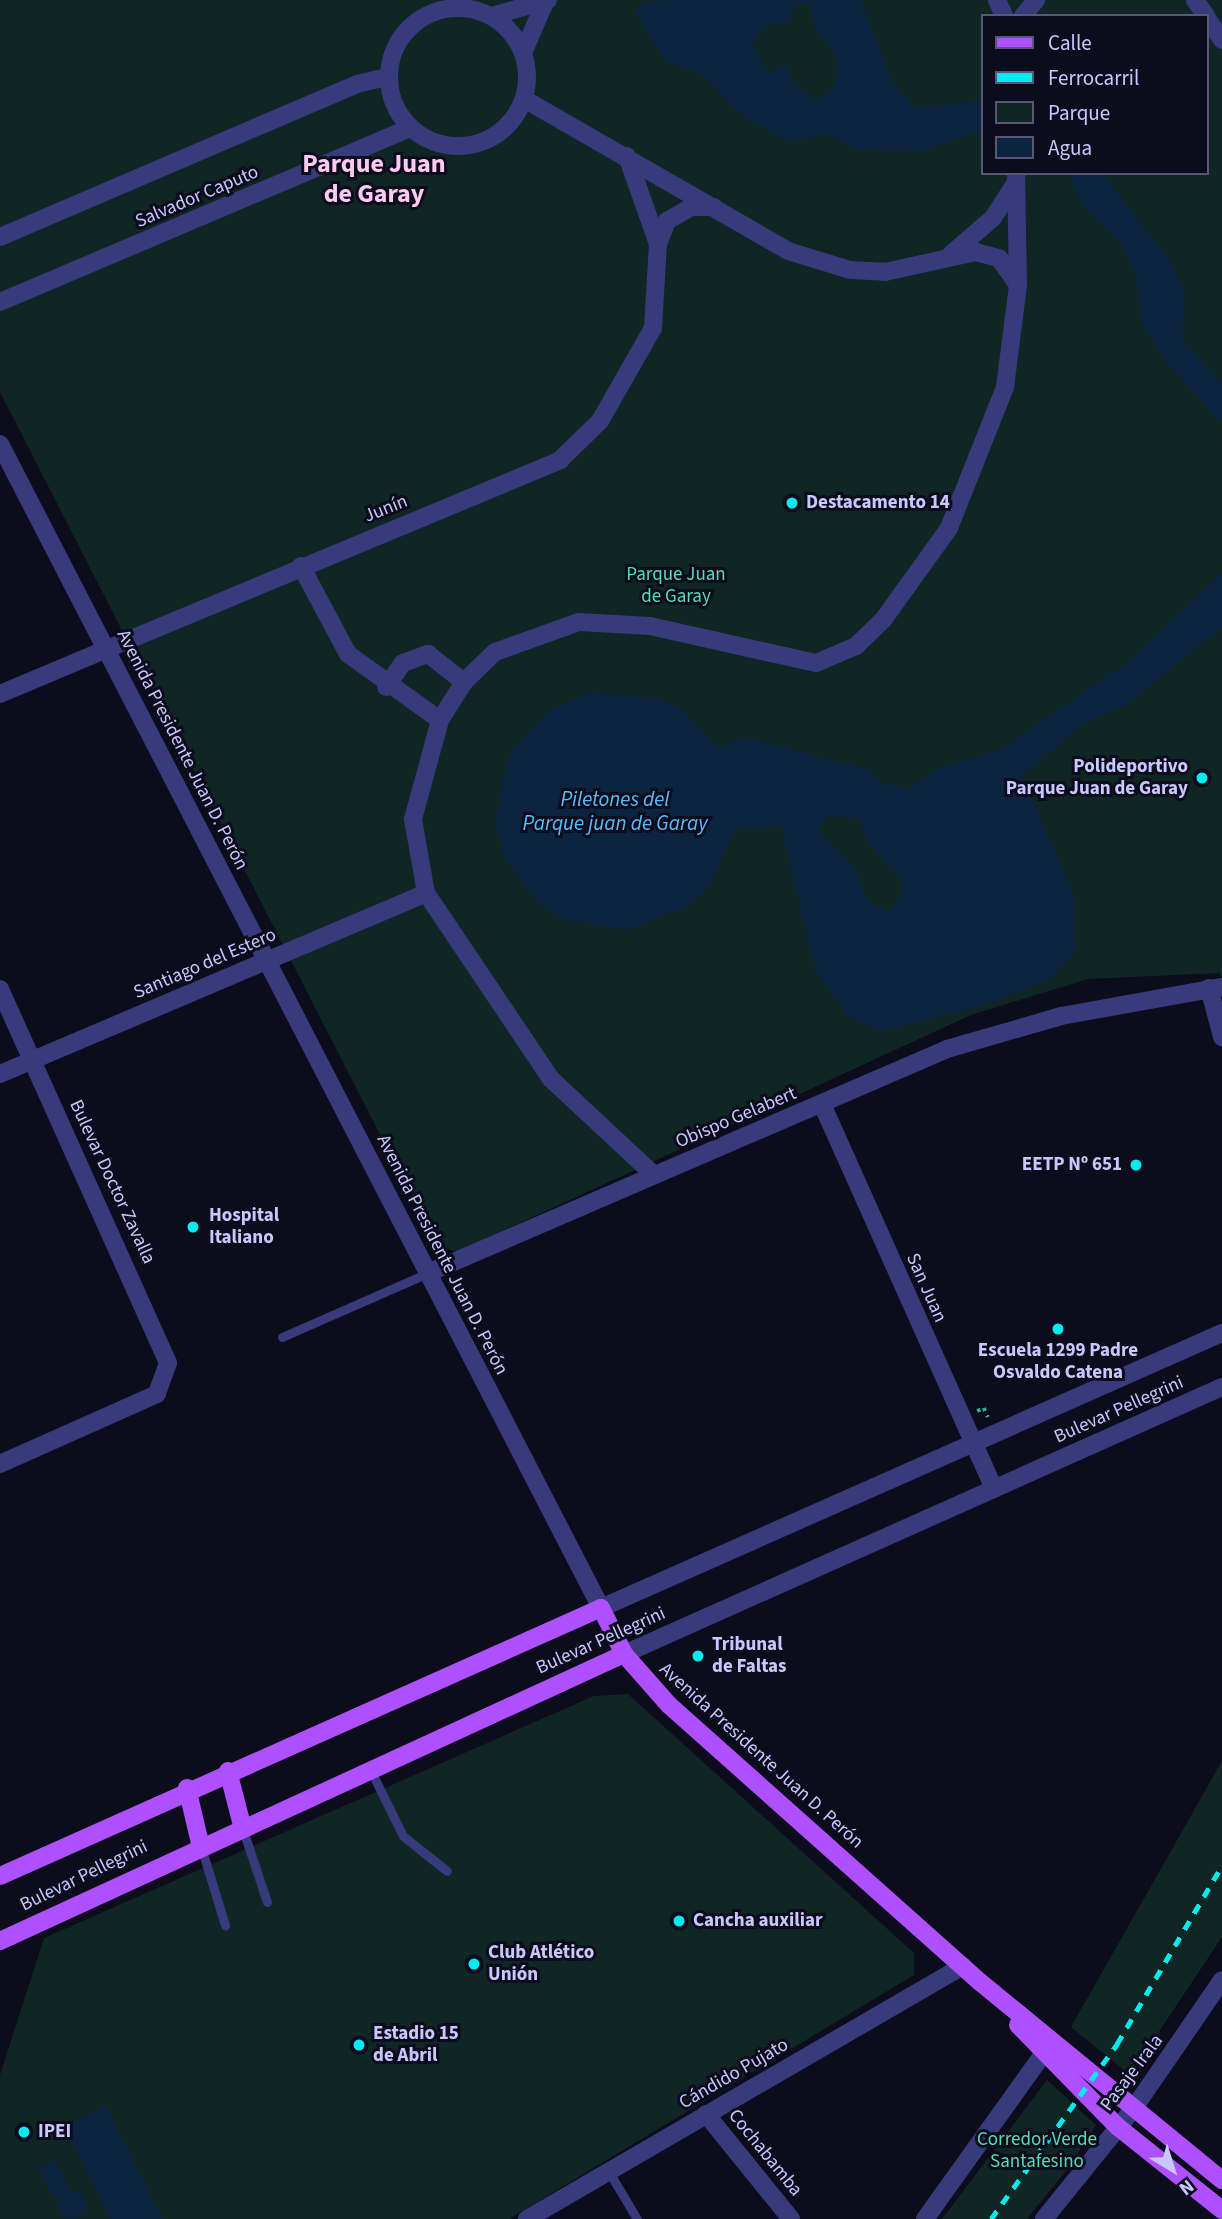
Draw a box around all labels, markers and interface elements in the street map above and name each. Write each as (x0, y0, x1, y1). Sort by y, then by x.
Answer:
legend (981, 14, 1208, 175)
text: Calle (1048, 28, 1092, 58)
text: Ferrocarril (1048, 63, 1139, 93)
text: Parque (1048, 98, 1110, 128)
text: Agua (1048, 133, 1092, 163)
district label: Parque Juan de Garay (302, 148, 446, 210)
street label: Salvador Caputo (132, 161, 262, 233)
street label: Junín (361, 490, 411, 528)
place label: Destacamento 14 (806, 492, 950, 514)
marker: Destacamento 14 (784, 495, 800, 511)
park label: Parque Juan de Garay (626, 564, 726, 608)
street label: Avenida Presidente Juan D. Perón (111, 626, 253, 874)
place label: Polideportivo Parque Juan de Garay (1006, 756, 1188, 800)
marker: Polideportivo Parque Juan de Garay (1194, 770, 1210, 786)
water label: Piletones del Parque juan de Garay (522, 786, 708, 836)
street label: Santiago del Estero (130, 924, 280, 1004)
street label: Obispo Gelabert (672, 1082, 800, 1154)
street label: Bulevar Doctor Zavalla (64, 1096, 160, 1268)
street label: Avenida Presidente Juan D. Perón (371, 1131, 513, 1379)
place label: EETP Nº 651 (1022, 1154, 1122, 1176)
marker: EETP Nº 651 (1128, 1157, 1144, 1173)
place label: Hospital Italiano (209, 1205, 279, 1249)
marker: Hospital Italiano (183, 1217, 203, 1237)
street label: San Juan (901, 1250, 951, 1326)
marker: Escuela 1299 Padre Osvaldo Catena (1050, 1321, 1066, 1337)
place label: Escuela 1299 Padre Osvaldo Catena (978, 1340, 1138, 1384)
street label: Bulevar Pellegrini (1051, 1371, 1187, 1449)
street label: Bulevar Pellegrini (533, 1602, 669, 1680)
place label: Tribunal de Faltas (712, 1634, 787, 1678)
marker: Tribunal de Faltas (690, 1648, 706, 1664)
street label: Avenida Presidente Juan D. Perón (654, 1658, 868, 1854)
street label: Bulevar Pellegrini (17, 1835, 151, 1917)
place label: Cancha auxiliar (693, 1910, 823, 1932)
marker: Cancha auxiliar (671, 1913, 687, 1929)
place label: Club Atlético Unión (488, 1942, 594, 1986)
marker: Club Atlético Unión (466, 1956, 482, 1972)
place label: Estadio 15 de Abril (373, 2023, 459, 2067)
street label: Pasaje Irala (1096, 2030, 1168, 2116)
street label: Cándido Pujato (675, 2034, 793, 2114)
marker: Estadio 15 de Abril (351, 2037, 367, 2053)
street label: Cochabamba (723, 2105, 807, 2201)
place label: IPEI (38, 2121, 71, 2143)
marker: IPEI (16, 2124, 32, 2140)
park label: Corredor Verde Santafesino (977, 2129, 1097, 2173)
north arrow (1138, 2135, 1208, 2205)
text: N (1173, 2172, 1200, 2201)

